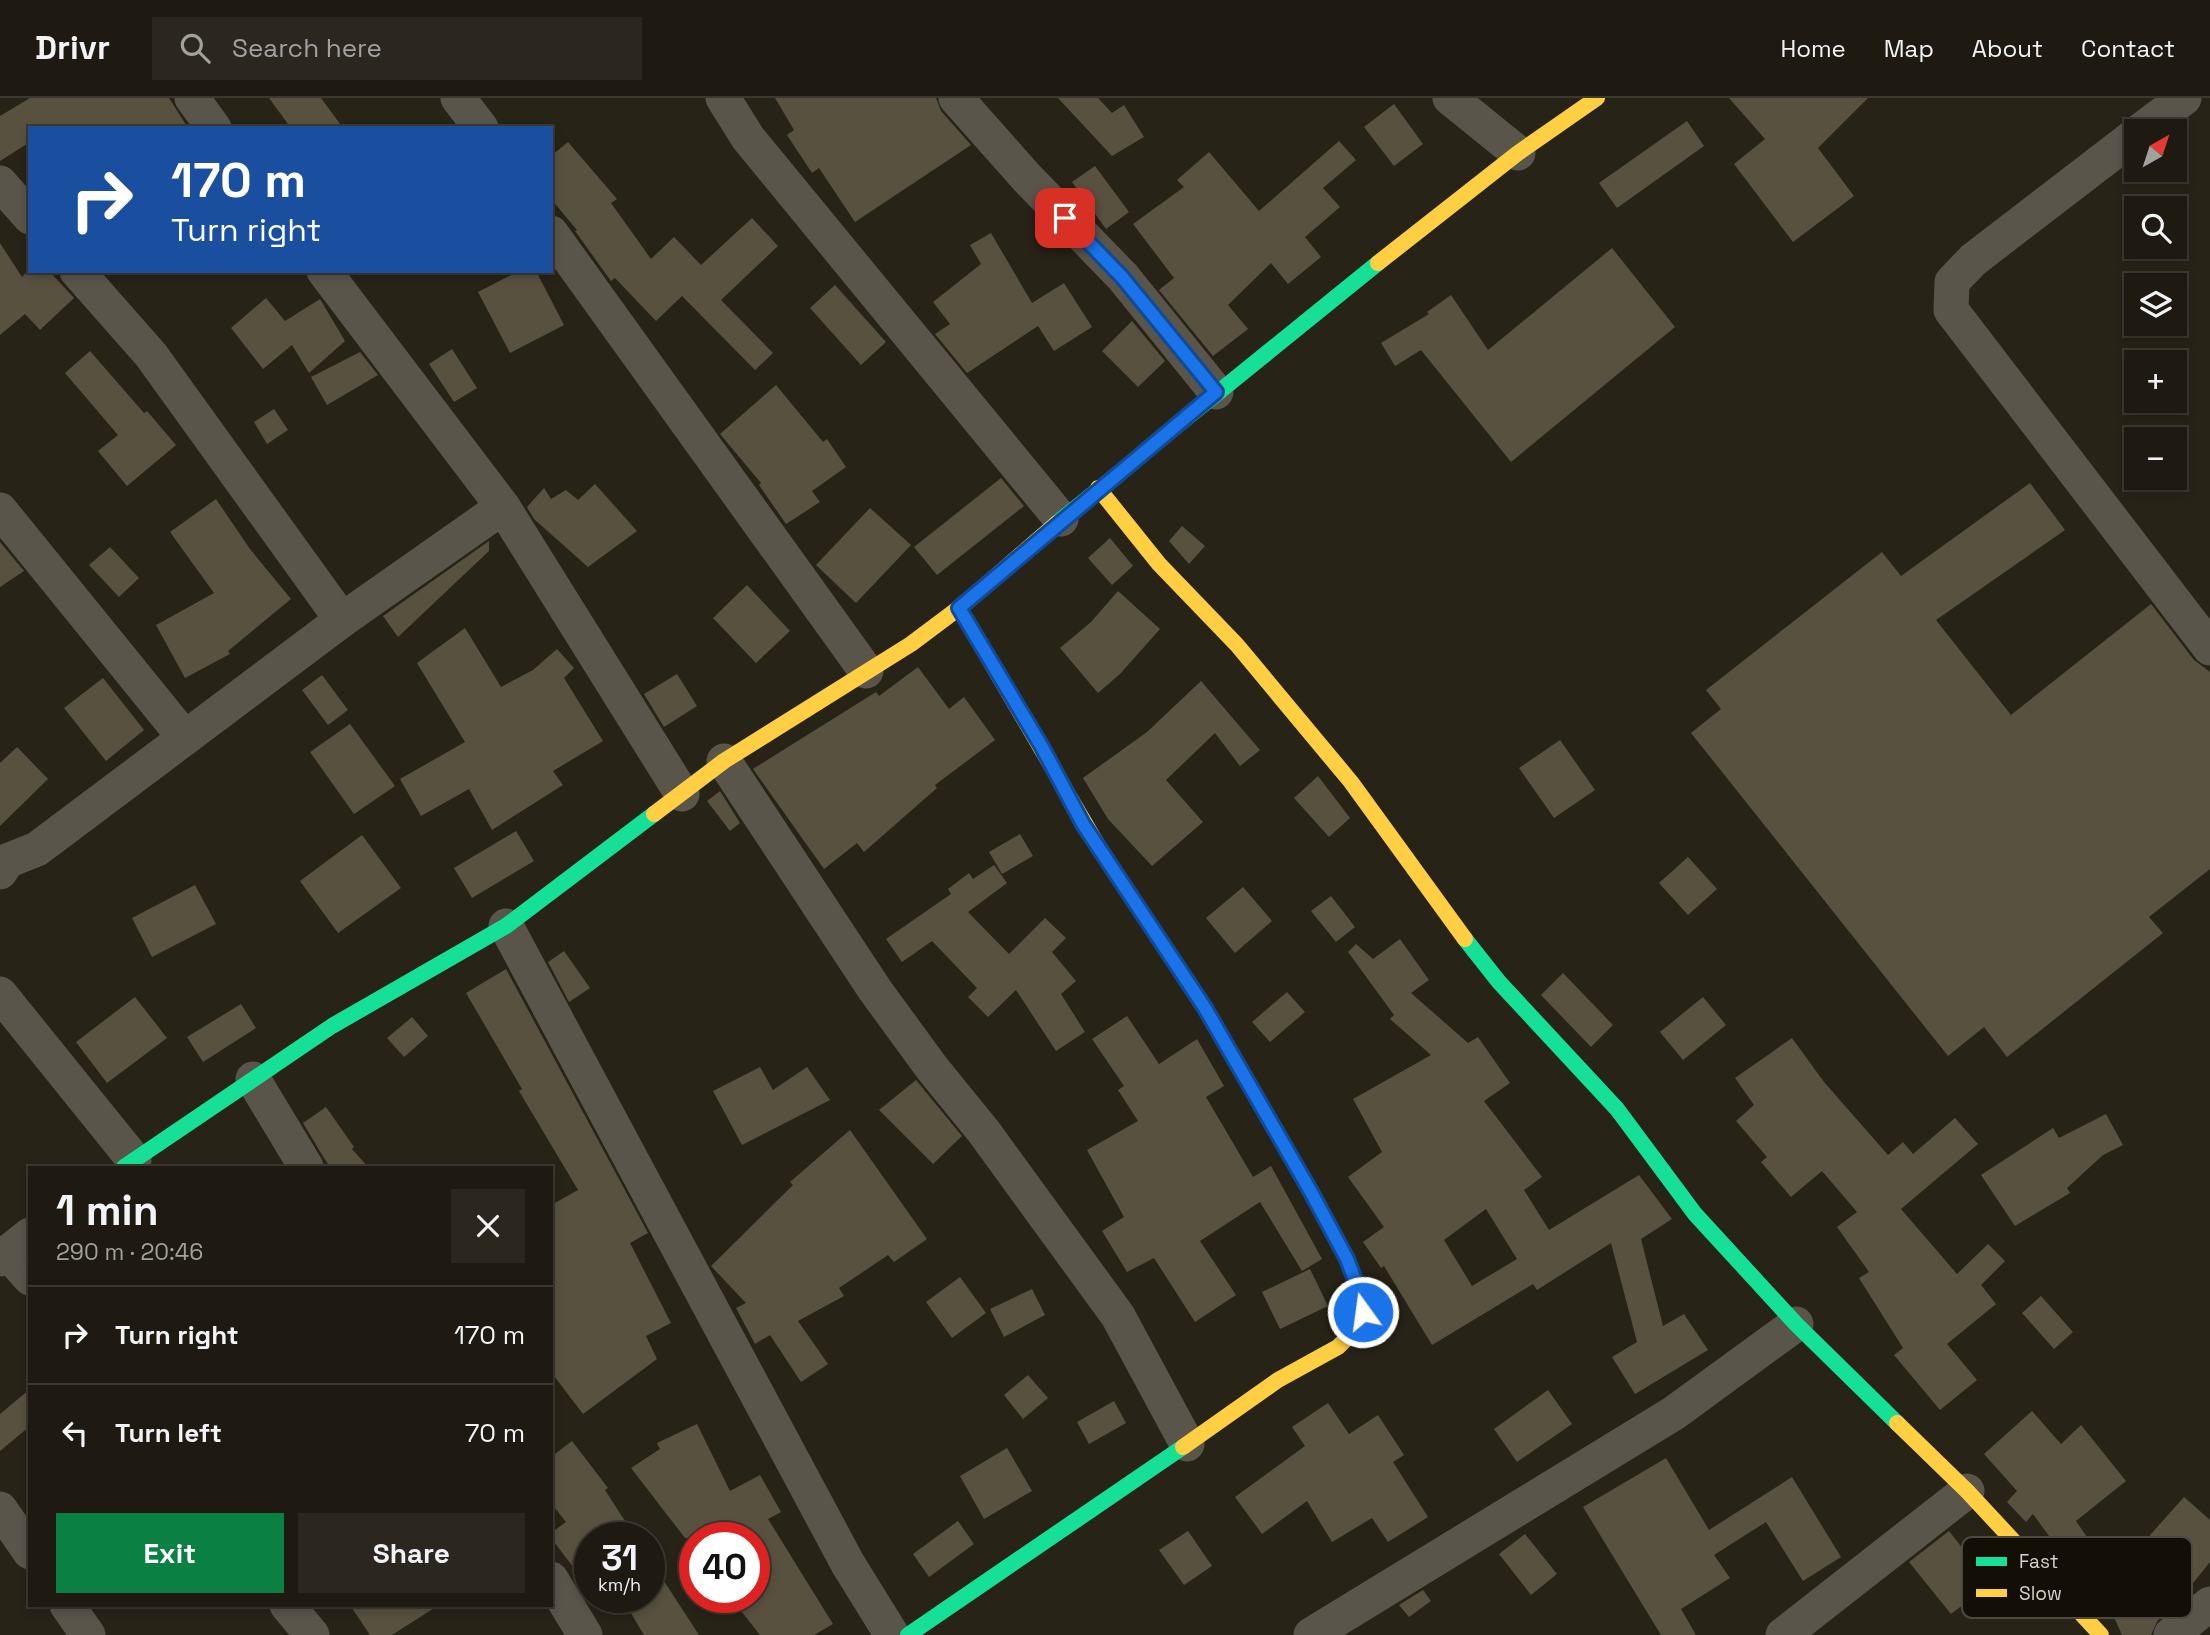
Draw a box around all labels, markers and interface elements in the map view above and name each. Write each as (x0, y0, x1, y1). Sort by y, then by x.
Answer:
search box (152, 17, 642, 80)
text: Drivr (35, 27, 110, 69)
icon: search (176, 29, 214, 67)
text: Search here (232, 31, 382, 65)
text: Home (1780, 33, 1846, 64)
text: Map (1884, 33, 1934, 64)
text: About (1972, 33, 2043, 64)
text: Contact (2081, 33, 2175, 64)
north arrow (2124, 119, 2188, 182)
map controls (2124, 119, 2187, 490)
text: 170 m (171, 149, 306, 211)
icon: right (56, 154, 147, 245)
pin (1035, 188, 1095, 248)
button: search (2124, 196, 2187, 259)
icon: arrive (1046, 199, 1084, 237)
text: Turn right (171, 210, 321, 250)
button: layers (2124, 273, 2187, 336)
button: + (2124, 350, 2187, 413)
button: − (2124, 427, 2187, 490)
text: 1 min (56, 1184, 159, 1237)
button: close (451, 1189, 525, 1263)
text: 290 m · 20:46 (56, 1237, 203, 1267)
position arrow (1326, 1275, 1400, 1349)
icon: right (56, 1316, 94, 1354)
text: Turn right (115, 1318, 239, 1352)
text: 170 m (454, 1318, 525, 1352)
icon: left (56, 1414, 94, 1452)
text: Turn left (115, 1416, 222, 1450)
text: 70 m (465, 1416, 525, 1450)
button: Exit (56, 1513, 284, 1593)
button: Share (298, 1513, 525, 1593)
speed limit sign: 40 (679, 1522, 770, 1613)
text: 31 (601, 1536, 638, 1580)
legend (1962, 1537, 2192, 1618)
text: Fast (2019, 1549, 2059, 1574)
text: km/h (598, 1573, 641, 1596)
text: Slow (2019, 1581, 2062, 1606)

